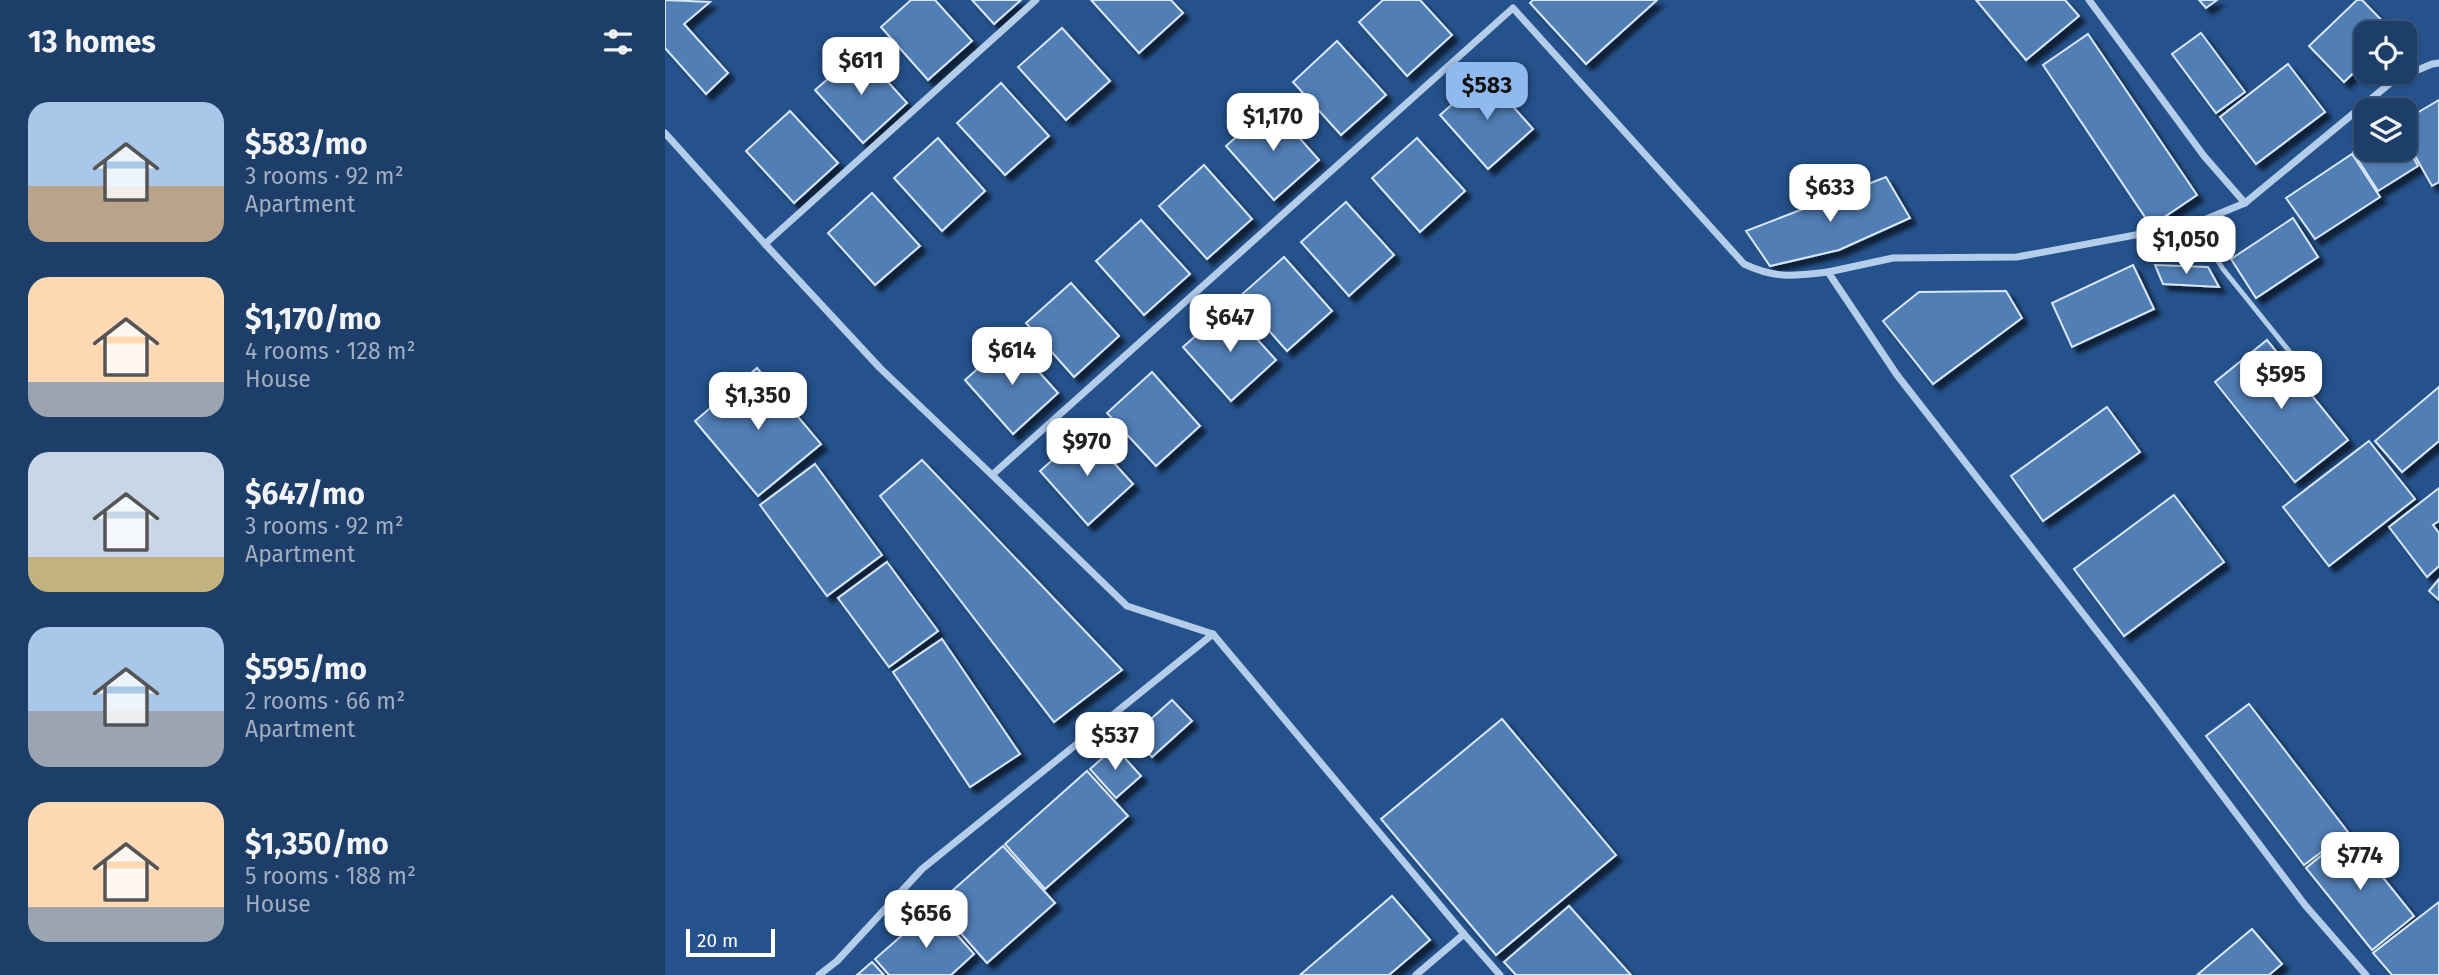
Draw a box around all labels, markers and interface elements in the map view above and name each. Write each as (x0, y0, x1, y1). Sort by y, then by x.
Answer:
map controls (2354, 21, 2417, 161)
button: locate (2354, 21, 2417, 84)
icon: filters (599, 23, 637, 61)
text: 13 homes (28, 24, 156, 60)
pin: $611 (820, 38, 902, 97)
text: $611 (838, 46, 884, 74)
pin: $583 (1446, 62, 1528, 122)
text: $583 (1462, 71, 1512, 99)
pin: $1,170 (1216, 94, 1330, 153)
button: layers (2354, 98, 2417, 161)
text: $1,170 (1243, 102, 1303, 130)
text: $583/mo (245, 126, 368, 162)
icon: home (84, 130, 168, 214)
text: 3 rooms · 92 m² (245, 162, 404, 190)
pin: $633 (1789, 164, 1871, 224)
text: $633 (1805, 173, 1855, 201)
text: Apartment (245, 190, 355, 218)
pin: $1,050 (2129, 216, 2243, 276)
text: $1,050 (2153, 225, 2219, 253)
pin: $647 (1189, 294, 1271, 354)
text: $1,170/mo (245, 301, 381, 337)
text: $647 (1206, 303, 1254, 331)
icon: home (84, 305, 168, 389)
pin: $614 (971, 328, 1053, 387)
text: $614 (988, 336, 1036, 364)
text: 4 rooms · 128 m² (245, 337, 415, 365)
pin: $595 (2240, 352, 2322, 411)
text: $595 (2256, 360, 2306, 388)
text: House (245, 365, 311, 393)
pin: $1,350 (701, 372, 815, 432)
text: $1,350 (725, 381, 791, 409)
pin: $970 (1046, 419, 1128, 478)
text: $970 (1063, 427, 1111, 455)
text: $647/mo (245, 476, 365, 512)
icon: home (84, 480, 168, 564)
text: 3 rooms · 92 m² (245, 512, 404, 540)
text: Apartment (245, 540, 355, 568)
text: $595/mo (245, 651, 367, 687)
icon: home (84, 655, 168, 739)
text: 2 rooms · 66 m² (245, 687, 405, 715)
pin: $537 (1074, 712, 1156, 772)
text: Apartment (245, 715, 355, 743)
text: $537 (1091, 721, 1139, 749)
text: $1,350/mo (245, 826, 389, 862)
icon: home (84, 830, 168, 914)
pin: $774 (2319, 832, 2401, 892)
text: $774 (2337, 841, 2383, 869)
text: 5 rooms · 188 m² (245, 862, 416, 890)
text: House (245, 890, 311, 918)
pin: $656 (885, 890, 967, 950)
text: $656 (901, 899, 951, 927)
scale bar (686, 926, 775, 958)
text: 20 m (697, 929, 738, 952)

